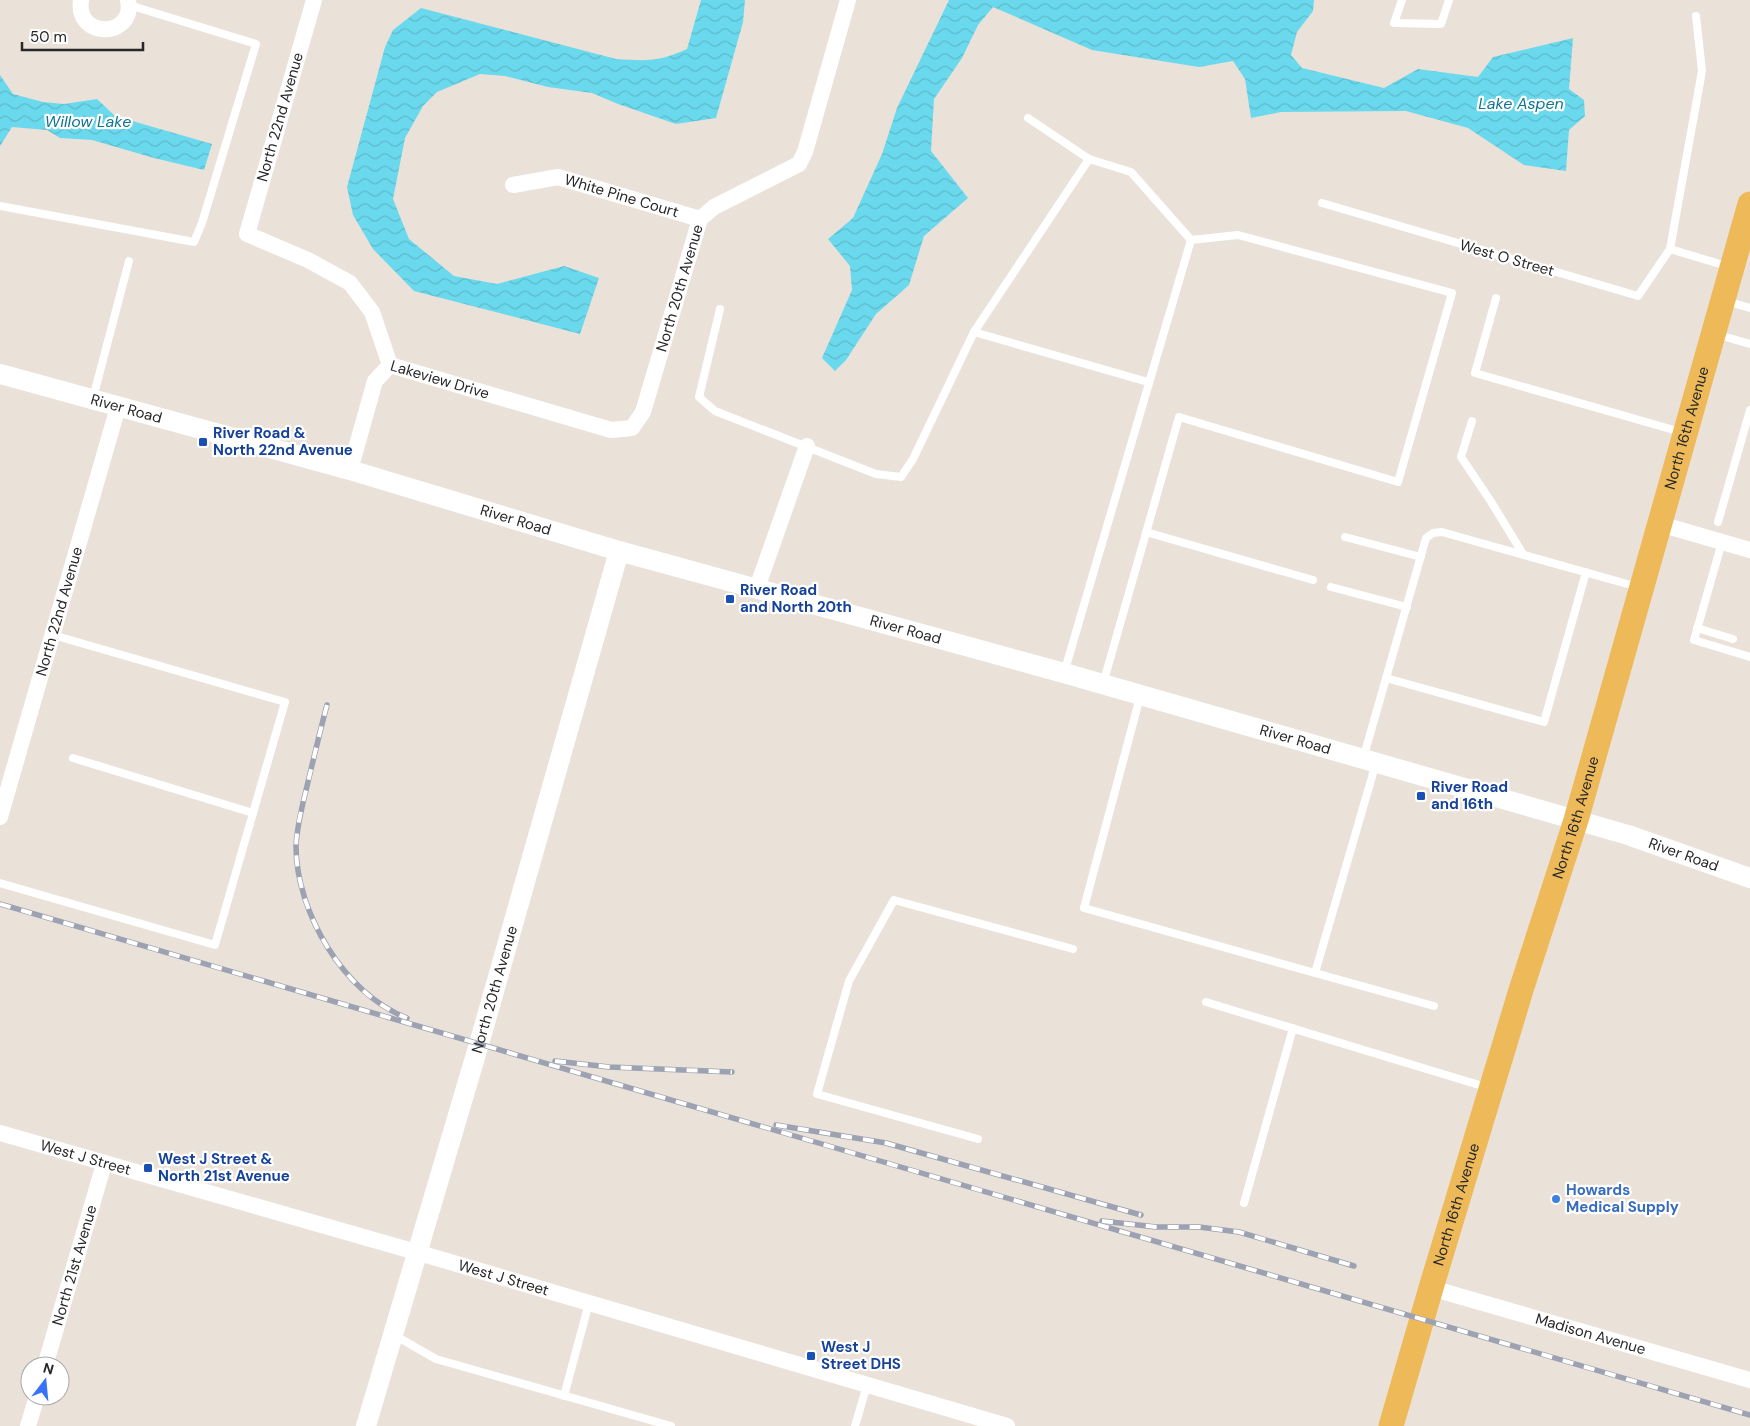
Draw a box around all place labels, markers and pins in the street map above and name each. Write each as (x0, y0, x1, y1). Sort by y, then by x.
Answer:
place label: River Road & North 22nd Avenue (213, 423, 353, 460)
marker: River Road & North 22nd Avenue (197, 436, 209, 448)
place label: River Road and North 20th (740, 580, 852, 617)
marker: River Road and North 20th (724, 593, 736, 605)
place label: River Road and 16th (1431, 777, 1508, 814)
marker: River Road and 16th (1415, 790, 1427, 802)
place label: West J Street & North 21st Avenue (158, 1149, 290, 1186)
marker: West J Street & North 21st Avenue (142, 1162, 154, 1174)
place label: Howards Medical Supply (1566, 1180, 1679, 1217)
marker: Howards Medical Supply (1550, 1193, 1562, 1205)
place label: West J Street DHS (821, 1337, 901, 1374)
marker: West J Street DHS (805, 1350, 817, 1362)

